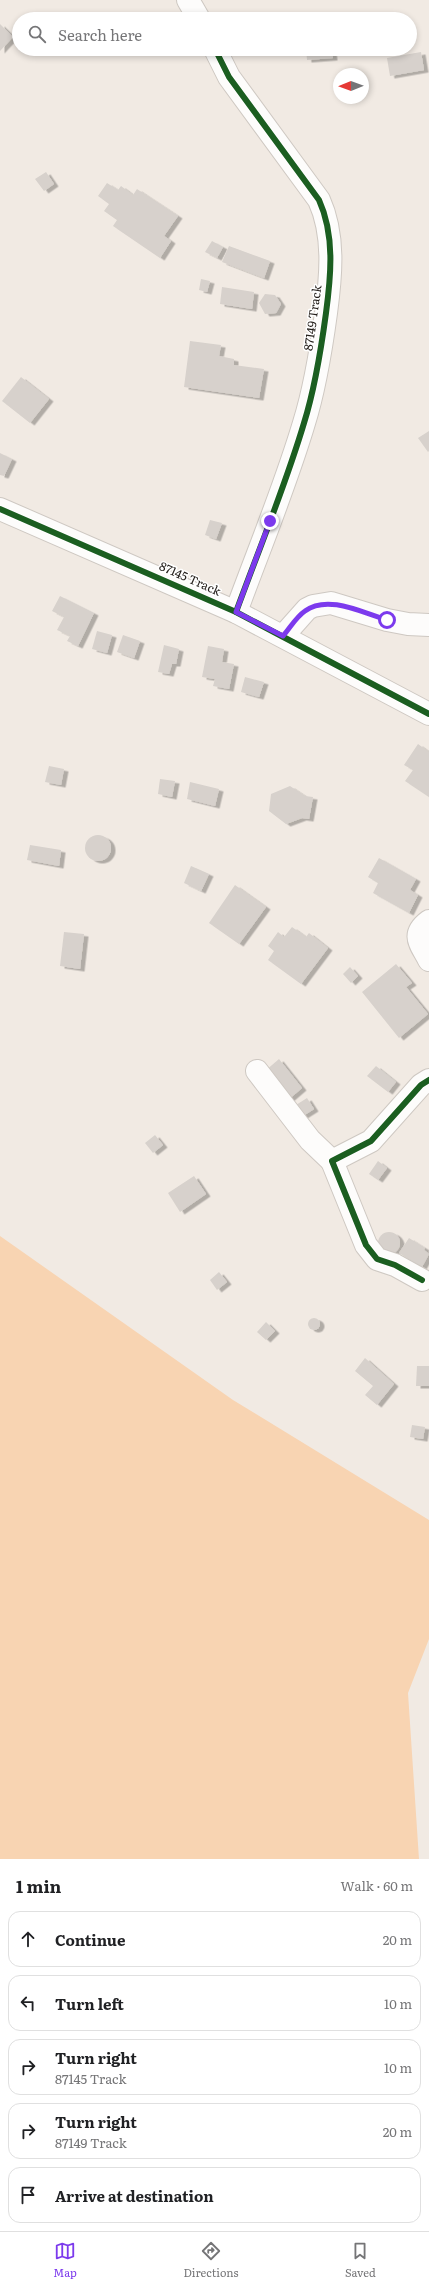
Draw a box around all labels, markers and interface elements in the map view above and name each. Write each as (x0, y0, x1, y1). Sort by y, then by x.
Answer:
search box (12, 12, 417, 56)
icon: search (26, 23, 48, 45)
text: Search here (58, 23, 142, 46)
north arrow (333, 68, 369, 104)
street label: 87149 Track (298, 283, 326, 352)
route end (261, 512, 279, 530)
street label: 87145 Track (157, 556, 225, 600)
route start (378, 611, 396, 629)
text: 1 min (16, 1873, 61, 1898)
text: Walk · 60 m (340, 1876, 413, 1895)
icon: ahead (17, 1928, 39, 1950)
text: Continue (55, 1928, 125, 1951)
text: 20 m (383, 1930, 412, 1949)
icon: left (17, 1992, 39, 2014)
text: Turn left (55, 1992, 124, 2015)
text: 10 m (384, 1994, 412, 2013)
text: Turn right (55, 2046, 137, 2069)
icon: right (17, 2056, 39, 2078)
text: 10 m (384, 2058, 412, 2077)
text: 87145 Track (55, 2069, 126, 2088)
text: Turn right (55, 2110, 137, 2133)
icon: right (17, 2120, 39, 2142)
text: 20 m (383, 2122, 412, 2141)
text: 87149 Track (55, 2133, 127, 2152)
icon: arrive (17, 2184, 39, 2206)
text: Arrive at destination (55, 2184, 214, 2207)
tab: Map (53, 2240, 77, 2280)
tab: Directions (183, 2240, 238, 2280)
tab: Saved (345, 2240, 376, 2280)

